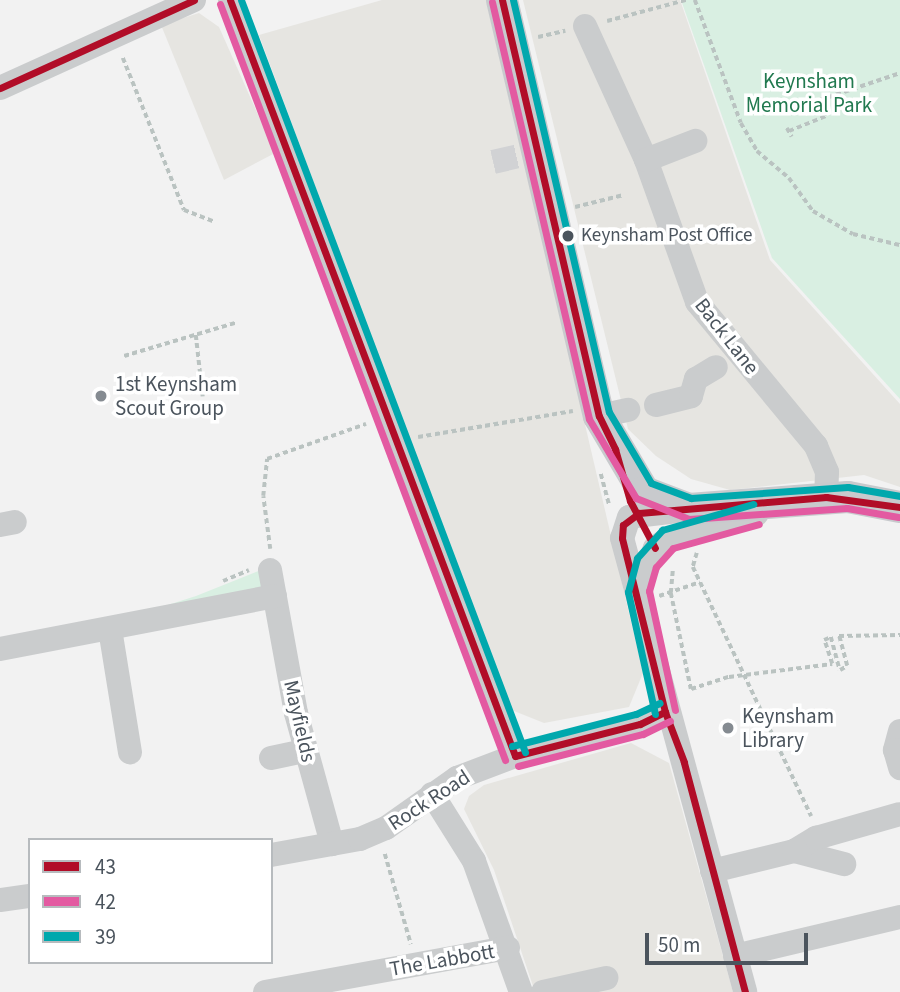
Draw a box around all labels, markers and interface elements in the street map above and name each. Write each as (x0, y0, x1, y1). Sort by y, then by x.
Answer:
park label: Keynsham Memorial Park (746, 68, 872, 118)
place label: Keynsham Post Office (581, 225, 752, 247)
marker: Keynsham Post Office (561, 229, 575, 243)
street label: Back Lane (689, 293, 765, 379)
place label: 1st Keynsham Scout Group (115, 371, 237, 421)
marker: 1st Keynsham Scout Group (93, 388, 109, 404)
street label: Mayfields (278, 678, 322, 764)
place label: Keynsham Library (742, 703, 834, 753)
marker: Keynsham Library (720, 720, 736, 736)
street label: Rock Road (383, 764, 475, 836)
legend (28, 838, 273, 964)
text: 43 (95, 852, 116, 882)
text: 42 (95, 887, 116, 917)
scale bar (648, 918, 811, 962)
text: 39 (95, 922, 116, 952)
text: 50 m (658, 930, 700, 960)
street label: The Labbott (388, 938, 496, 982)

